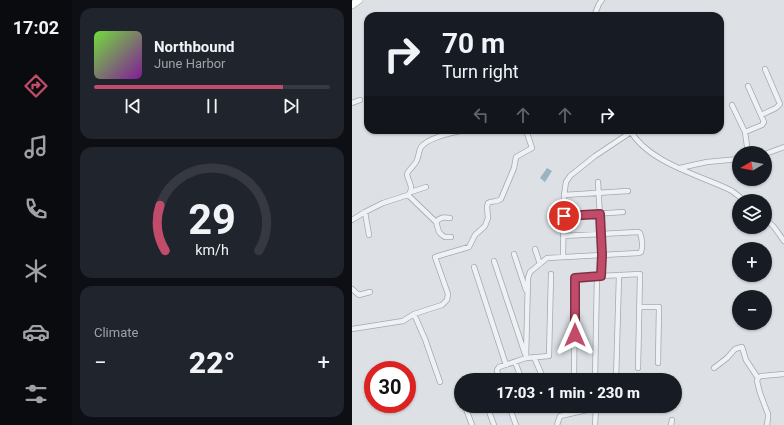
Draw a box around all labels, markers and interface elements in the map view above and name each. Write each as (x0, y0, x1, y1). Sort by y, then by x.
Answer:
text: 17:02 (13, 17, 59, 38)
text: 70 m (442, 27, 505, 60)
icon: right (376, 28, 428, 80)
text: Northbound (154, 38, 235, 56)
text: June Harbor (154, 56, 226, 71)
text: Turn right (442, 61, 519, 82)
icon: directions (22, 72, 50, 100)
icon: previous (122, 95, 144, 117)
icon: pause (201, 95, 223, 117)
icon: next (280, 95, 302, 117)
icon: left (470, 104, 492, 126)
icon: ahead (512, 104, 534, 126)
icon: ahead (554, 104, 576, 126)
icon: right (596, 104, 618, 126)
icon: music (22, 133, 50, 161)
north arrow (732, 146, 772, 186)
map controls (732, 146, 772, 330)
text: 29 (188, 194, 236, 243)
button: layers (732, 194, 772, 234)
icon: phone (22, 195, 50, 223)
pin (547, 199, 581, 233)
icon: arrive (553, 205, 575, 227)
text: km/h (195, 241, 229, 257)
button: + (732, 242, 772, 282)
icon: climate (22, 257, 50, 285)
button: − (732, 290, 772, 330)
position arrow (554, 314, 596, 356)
icon: car (22, 318, 50, 346)
text: Climate (94, 325, 138, 340)
text: 22° (189, 345, 235, 380)
text: − (94, 350, 107, 375)
text: + (318, 350, 330, 375)
speed limit sign: 30 (364, 361, 416, 413)
icon: filters (22, 380, 50, 408)
text: 17:03 · 1 min · 230 m (496, 384, 640, 402)

